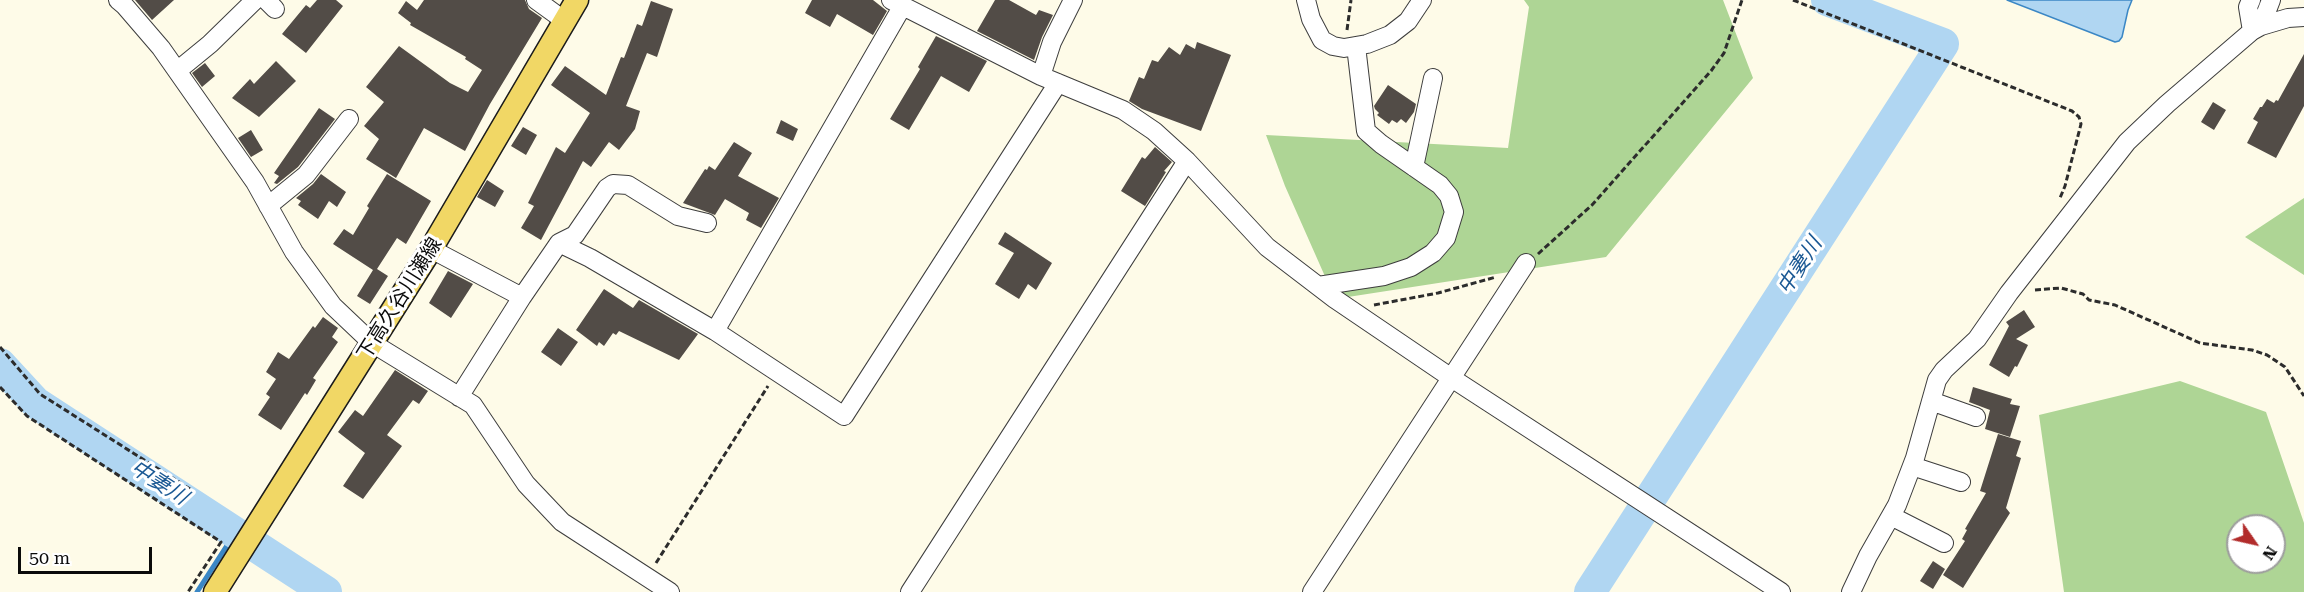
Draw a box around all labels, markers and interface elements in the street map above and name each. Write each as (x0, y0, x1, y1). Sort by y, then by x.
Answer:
street label: 下高久谷川瀬線 (353, 233, 447, 365)
water label: 中妻川 (1772, 233, 1828, 299)
water label: 中妻川 (126, 455, 192, 511)
north arrow (2226, 514, 2286, 574)
scale bar (21, 535, 154, 573)
text: N (2258, 543, 2281, 564)
text: 50 m (29, 547, 70, 568)

